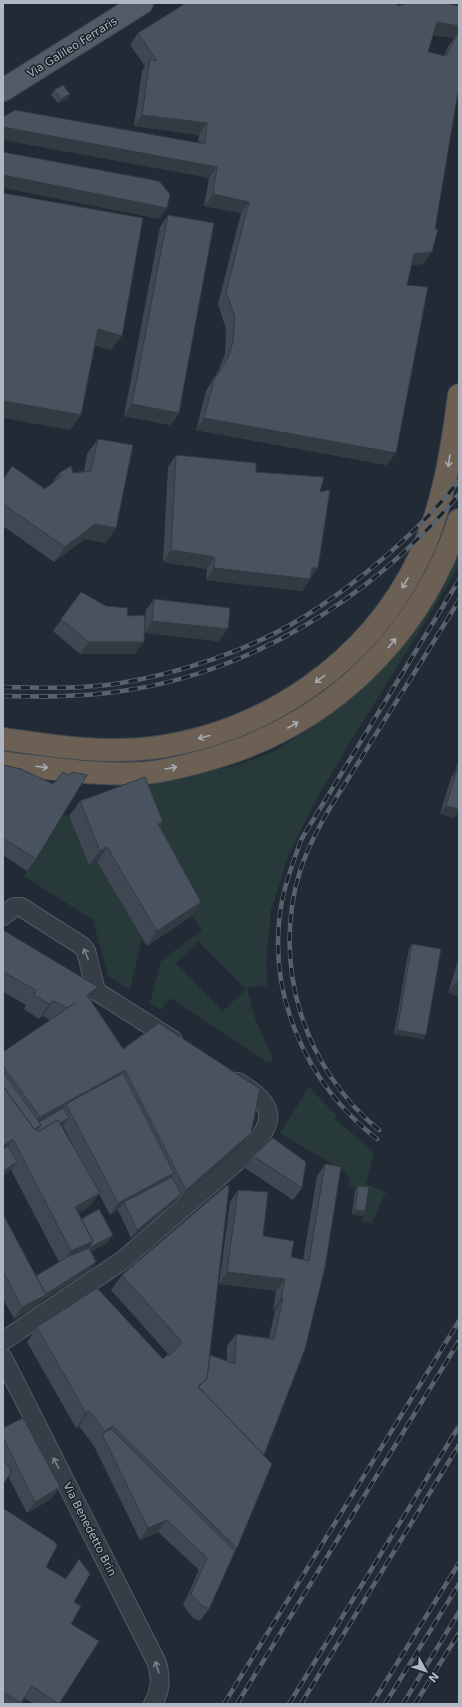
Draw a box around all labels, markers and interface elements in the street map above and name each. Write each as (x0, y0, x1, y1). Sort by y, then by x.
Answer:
street label: Via Galileo Ferraris (25, 14, 120, 80)
one-way arrow (445, 454, 453, 467)
one-way arrow (401, 577, 409, 589)
one-way arrow (388, 637, 397, 648)
one-way arrow (314, 675, 325, 684)
one-way arrow (287, 721, 299, 728)
one-way arrow (198, 734, 211, 741)
one-way arrow (35, 763, 48, 771)
one-way arrow (164, 764, 177, 772)
one-way arrow (82, 948, 89, 960)
one-way arrow (52, 1457, 59, 1469)
street label: Via Benedetto Brin (60, 1480, 119, 1578)
north arrow (406, 1651, 446, 1691)
one-way arrow (153, 1660, 160, 1673)
text: N (425, 1669, 441, 1685)

